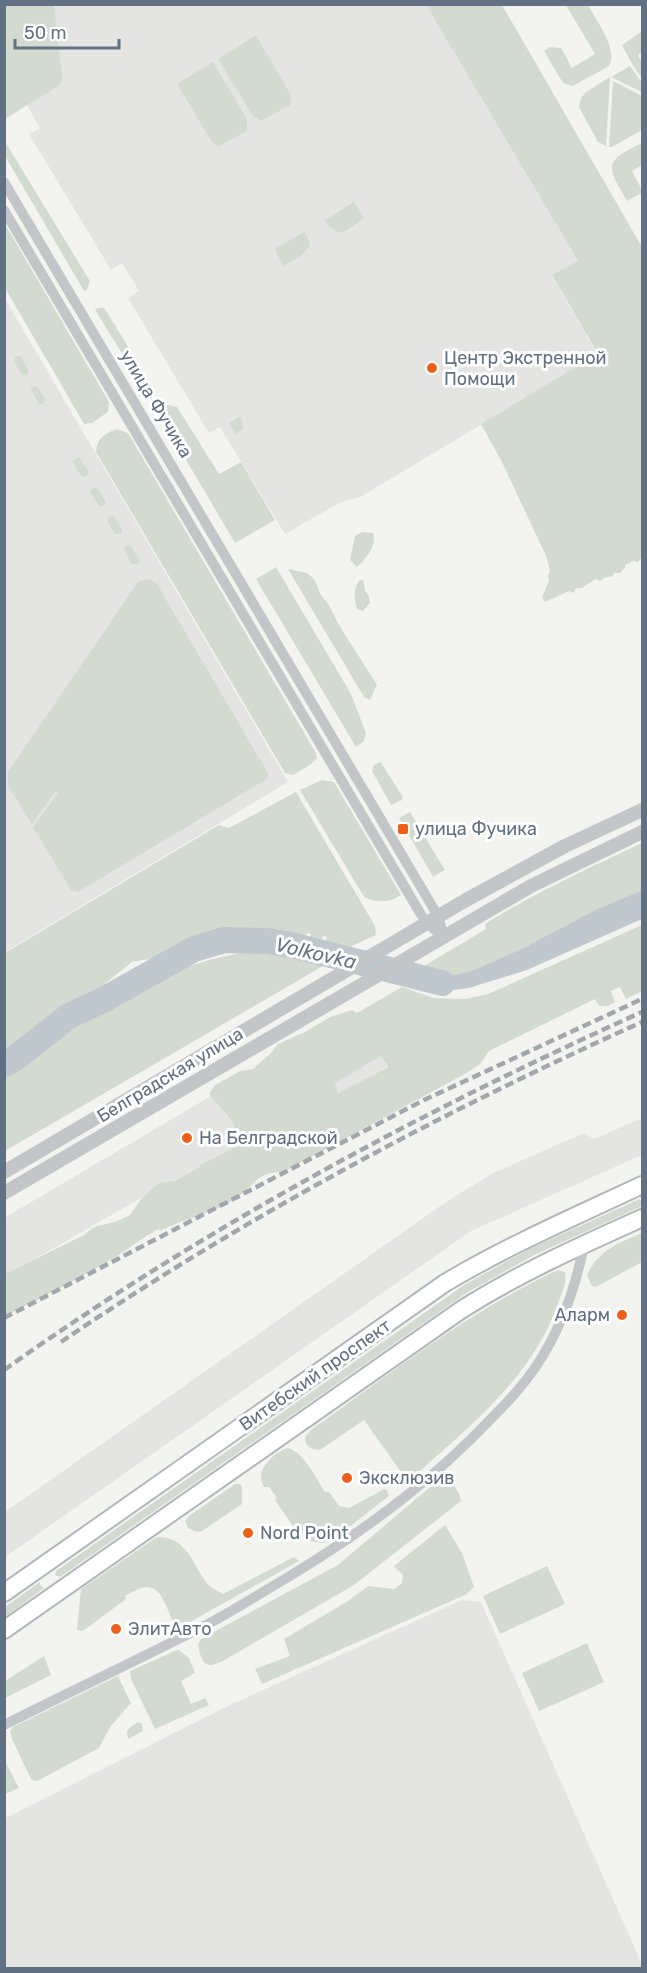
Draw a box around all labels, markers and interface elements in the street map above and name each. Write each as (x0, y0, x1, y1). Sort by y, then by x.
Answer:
scale bar (15, 12, 118, 50)
text: 50 m (24, 22, 67, 44)
street label: улица Фучика (115, 346, 197, 462)
place label: Центр Экстренной Помощи (444, 347, 606, 390)
marker: Центр Экстренной Помощи (425, 361, 439, 375)
place label: улица Фучика (415, 818, 537, 840)
marker: улица Фучика (396, 822, 410, 836)
water label: Volkovka (273, 932, 359, 974)
street label: Белградская улица (93, 1023, 247, 1127)
place label: На Белградской (199, 1127, 338, 1149)
marker: На Белградской (180, 1131, 194, 1145)
place label: Аларм (555, 1304, 610, 1326)
marker: Аларм (615, 1308, 629, 1322)
street label: Витебский проспект (235, 1314, 395, 1436)
place label: Эксклюзив (359, 1467, 454, 1489)
marker: Эксклюзив (340, 1471, 354, 1485)
place label: Nord Point (260, 1522, 349, 1544)
marker: Nord Point (241, 1526, 255, 1540)
place label: ЭлитАвто (128, 1618, 212, 1640)
marker: ЭлитАвто (109, 1622, 123, 1636)

